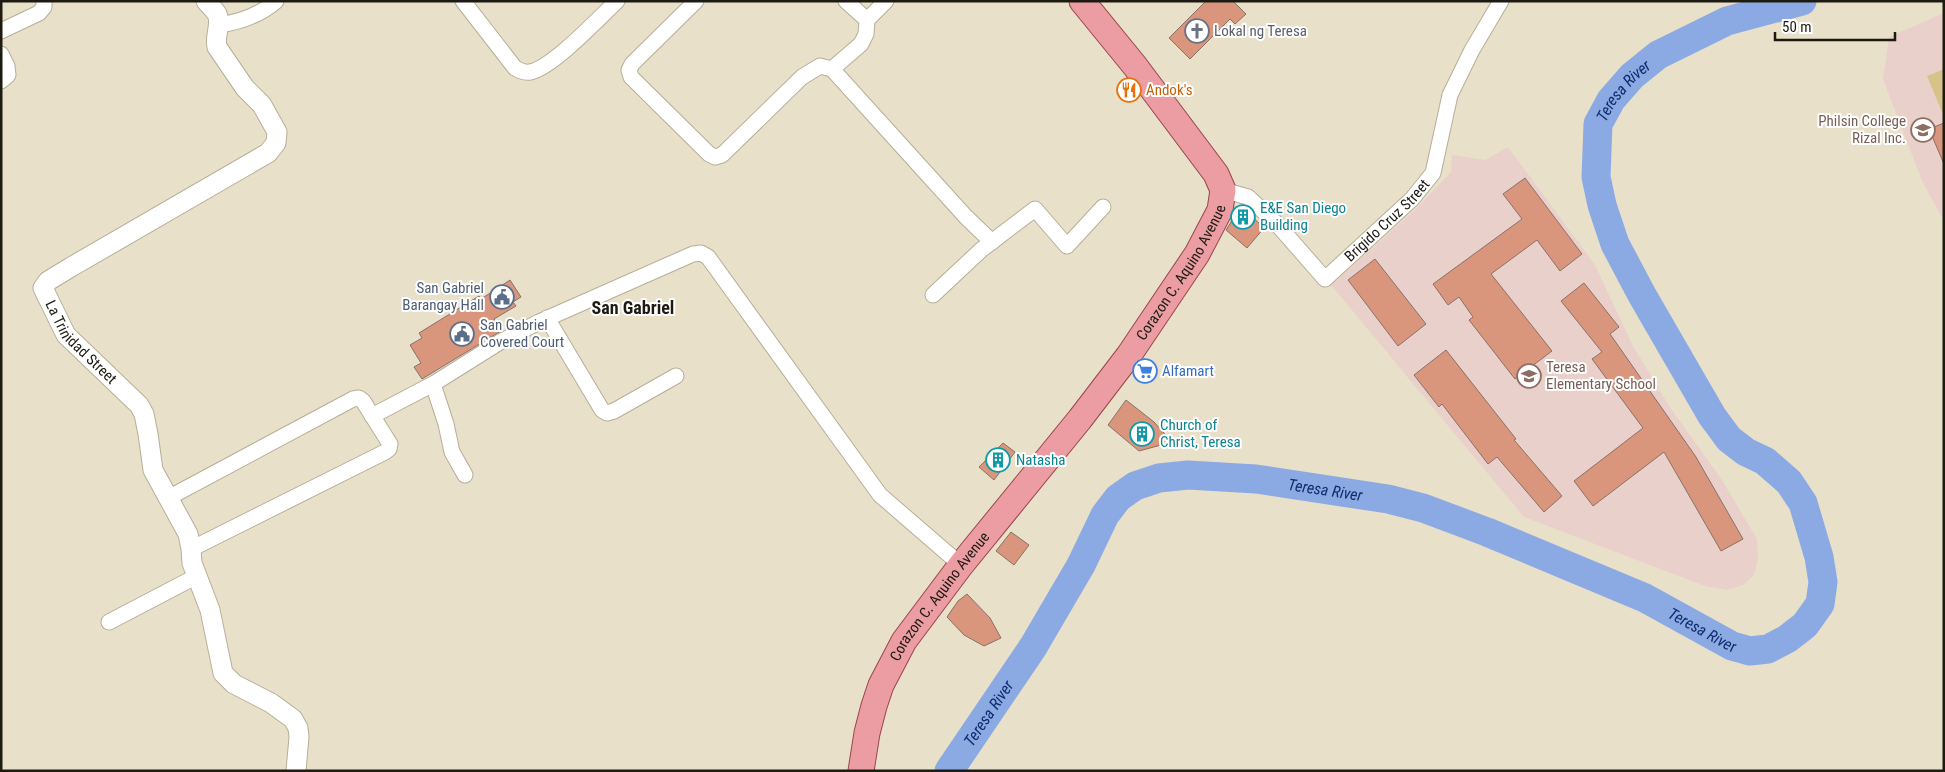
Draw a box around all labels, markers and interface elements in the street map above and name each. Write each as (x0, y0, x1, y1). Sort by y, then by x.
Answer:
scale bar (1775, 10, 1895, 42)
church icon: Lokal ng Teresa (1184, 18, 1210, 44)
text: 50 m (1782, 18, 1812, 36)
place label: Lokal ng Teresa (1214, 22, 1307, 40)
water label: Teresa River (1592, 55, 1655, 124)
restaurant icon: Andok's (1116, 77, 1142, 103)
place label: Andok's (1146, 81, 1193, 99)
place label: Philsin College Rizal Inc. (1818, 112, 1906, 147)
school or university icon: Philsin College Rizal Inc. (1910, 117, 1936, 143)
street label: Brigido Cruz Street (1341, 176, 1433, 265)
place label: E&E San Diego Building (1260, 199, 1346, 234)
street label: Corazon C. Aquino Avenue (1132, 204, 1230, 344)
building icon: E&E San Diego Building (1230, 204, 1256, 230)
place label: San Gabriel Barangay Hall (402, 279, 484, 314)
public building icon: San Gabriel Barangay Hall (489, 284, 515, 310)
street label: La Trinidad Street (41, 297, 120, 388)
district label: San Gabriel (592, 297, 674, 318)
place label: San Gabriel Covered Court (480, 316, 564, 351)
public building icon: San Gabriel Covered Court (449, 321, 475, 347)
supermarket icon: Alfamart (1132, 358, 1158, 384)
place label: Teresa Elementary School (1546, 358, 1656, 393)
place label: Alfamart (1162, 362, 1214, 380)
school or university icon: Teresa Elementary School (1516, 363, 1542, 389)
place label: Church of Christ, Teresa (1160, 416, 1241, 451)
building icon: Church of Christ, Teresa (1129, 421, 1155, 447)
building icon: Natasha (985, 447, 1011, 473)
place label: Natasha (1016, 451, 1065, 469)
water label: Teresa River (1287, 474, 1365, 505)
street label: Corazon C. Aquino Avenue (886, 528, 993, 664)
water label: Teresa River (1665, 603, 1739, 657)
water label: Teresa River (959, 676, 1018, 749)

